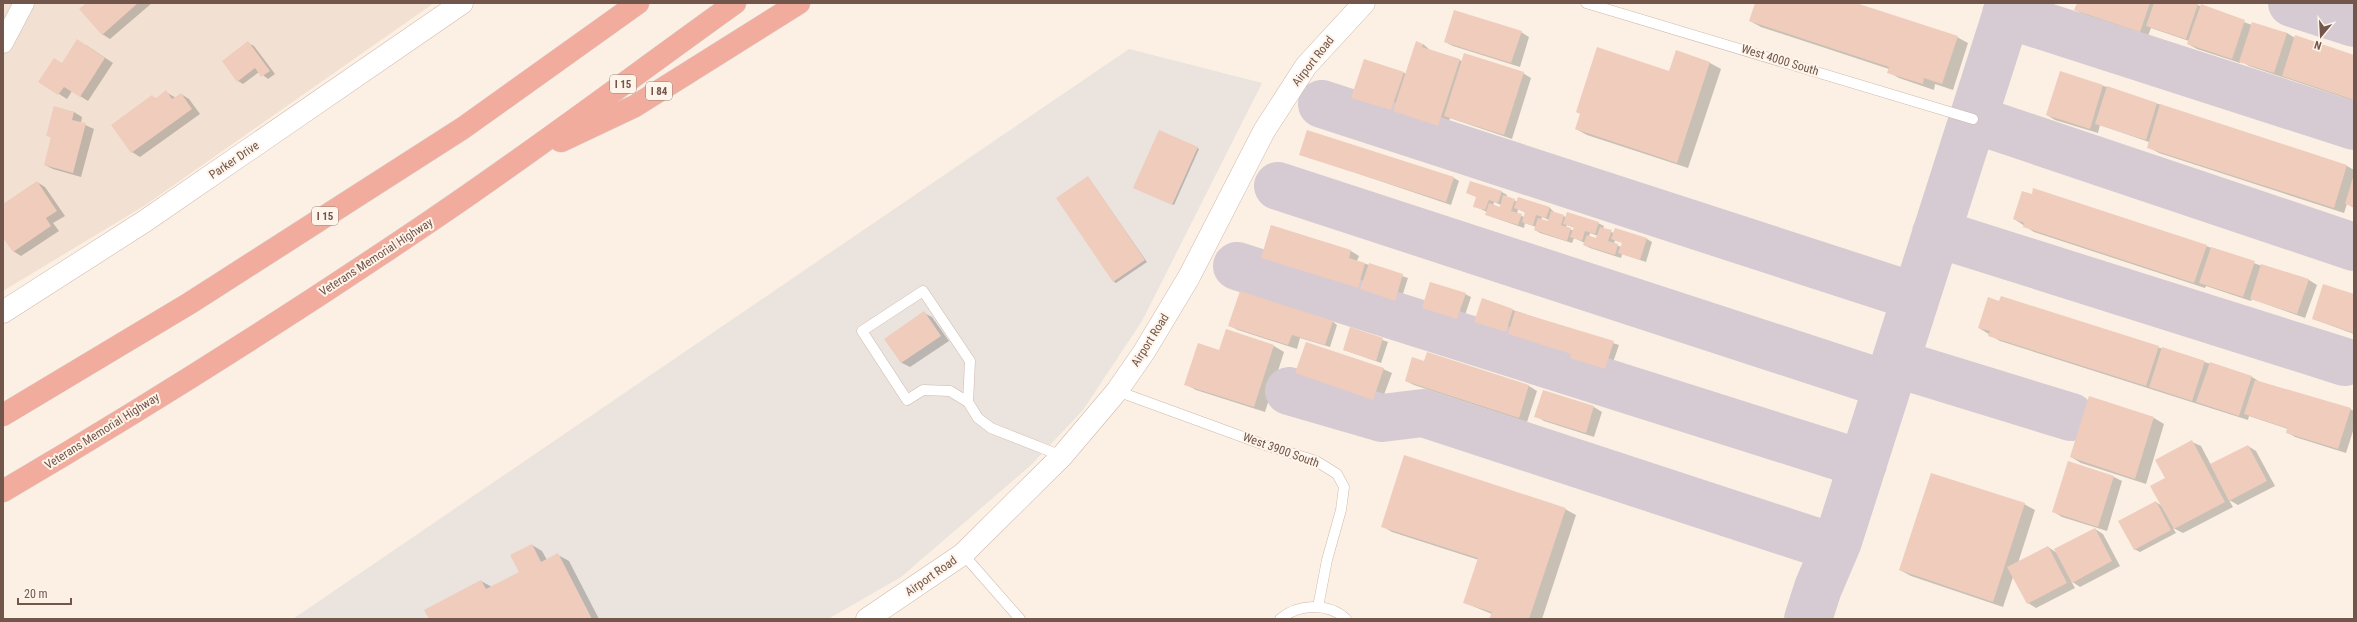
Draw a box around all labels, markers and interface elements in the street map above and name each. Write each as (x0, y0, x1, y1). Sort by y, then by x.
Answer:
north arrow (2301, 16, 2341, 56)
street label: Airport Road (1289, 33, 1337, 89)
text: N (2313, 38, 2323, 52)
street label: West 4000 South (1740, 42, 1821, 78)
road number: I 15 (610, 75, 636, 93)
road number: I 84 (646, 82, 672, 100)
street label: Parker Drive (206, 138, 262, 182)
road number: I 15 (312, 207, 338, 225)
street label: Veterans Memorial Highway (317, 215, 435, 299)
street label: Airport Road (1128, 311, 1172, 369)
street label: Veterans Memorial Highway (42, 390, 162, 472)
street label: West 3900 South (1241, 430, 1321, 470)
street label: Airport Road (903, 553, 959, 599)
scale bar (18, 580, 71, 606)
text: 20 m (24, 587, 48, 601)

